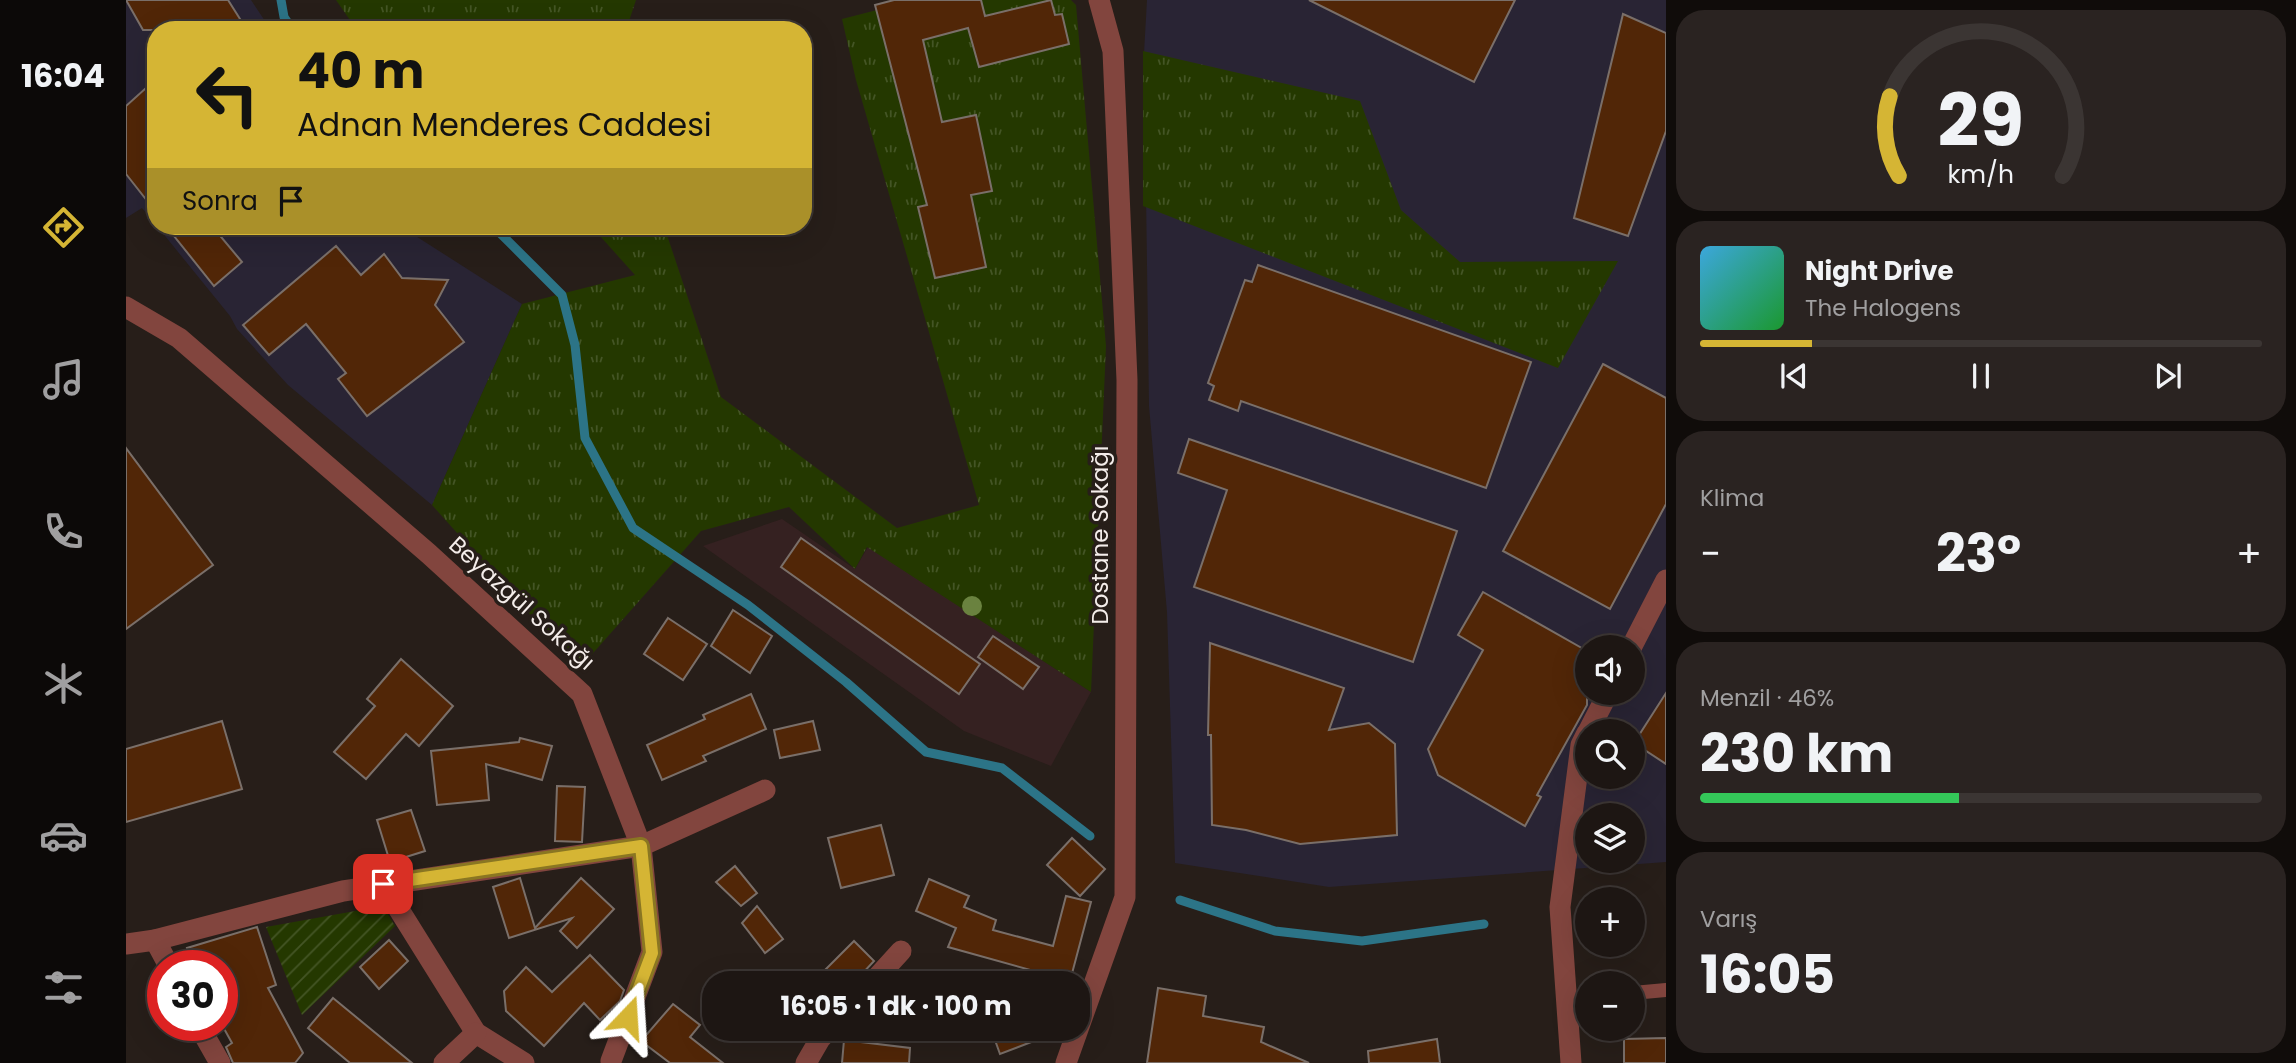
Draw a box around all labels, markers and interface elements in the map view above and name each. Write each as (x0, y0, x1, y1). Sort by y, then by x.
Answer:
text: 40 m (297, 37, 424, 105)
icon: left (182, 49, 273, 140)
text: 16:04 (21, 53, 105, 98)
text: 29 (1938, 71, 2024, 172)
text: Adnan Menderes Caddesi (297, 102, 712, 147)
text: km/h (1948, 157, 2014, 192)
icon: arrive (272, 182, 310, 220)
text: Sonra (182, 183, 258, 219)
icon: directions (39, 203, 88, 252)
text: Night Drive (1805, 253, 1953, 289)
text: The Halogens (1805, 292, 1961, 324)
icon: music (39, 355, 88, 404)
icon: previous (1775, 357, 1813, 395)
icon: pause (1962, 357, 2000, 395)
icon: next (2149, 357, 2187, 395)
street label: Dostane Sokağı (1084, 446, 1116, 624)
text: Klima (1700, 482, 1764, 514)
icon: phone (39, 507, 88, 556)
text: 23° (1936, 517, 2021, 590)
text: − (1700, 527, 1721, 580)
text: + (2236, 527, 2262, 580)
street label: Beyazgül Sokağı (442, 529, 602, 677)
map controls (1575, 635, 1645, 1041)
button: sound (1575, 635, 1645, 705)
icon: climate (39, 659, 88, 708)
text: Menzil · 46% (1700, 682, 1834, 714)
text: 230 km (1700, 717, 1893, 790)
button: search (1575, 719, 1645, 789)
button: layers (1575, 803, 1645, 873)
icon: car (39, 811, 88, 860)
pin (353, 854, 413, 914)
icon: arrive (364, 865, 402, 903)
button: + (1575, 887, 1645, 957)
text: Varış (1700, 903, 1757, 935)
text: 16:05 (1700, 938, 1835, 1011)
speed limit sign: 30 (147, 950, 238, 1041)
icon: filters (39, 963, 88, 1012)
button: − (1575, 971, 1645, 1041)
position arrow (591, 980, 665, 1054)
text: 16:05 · 1 dk · 100 m (781, 988, 1011, 1024)

